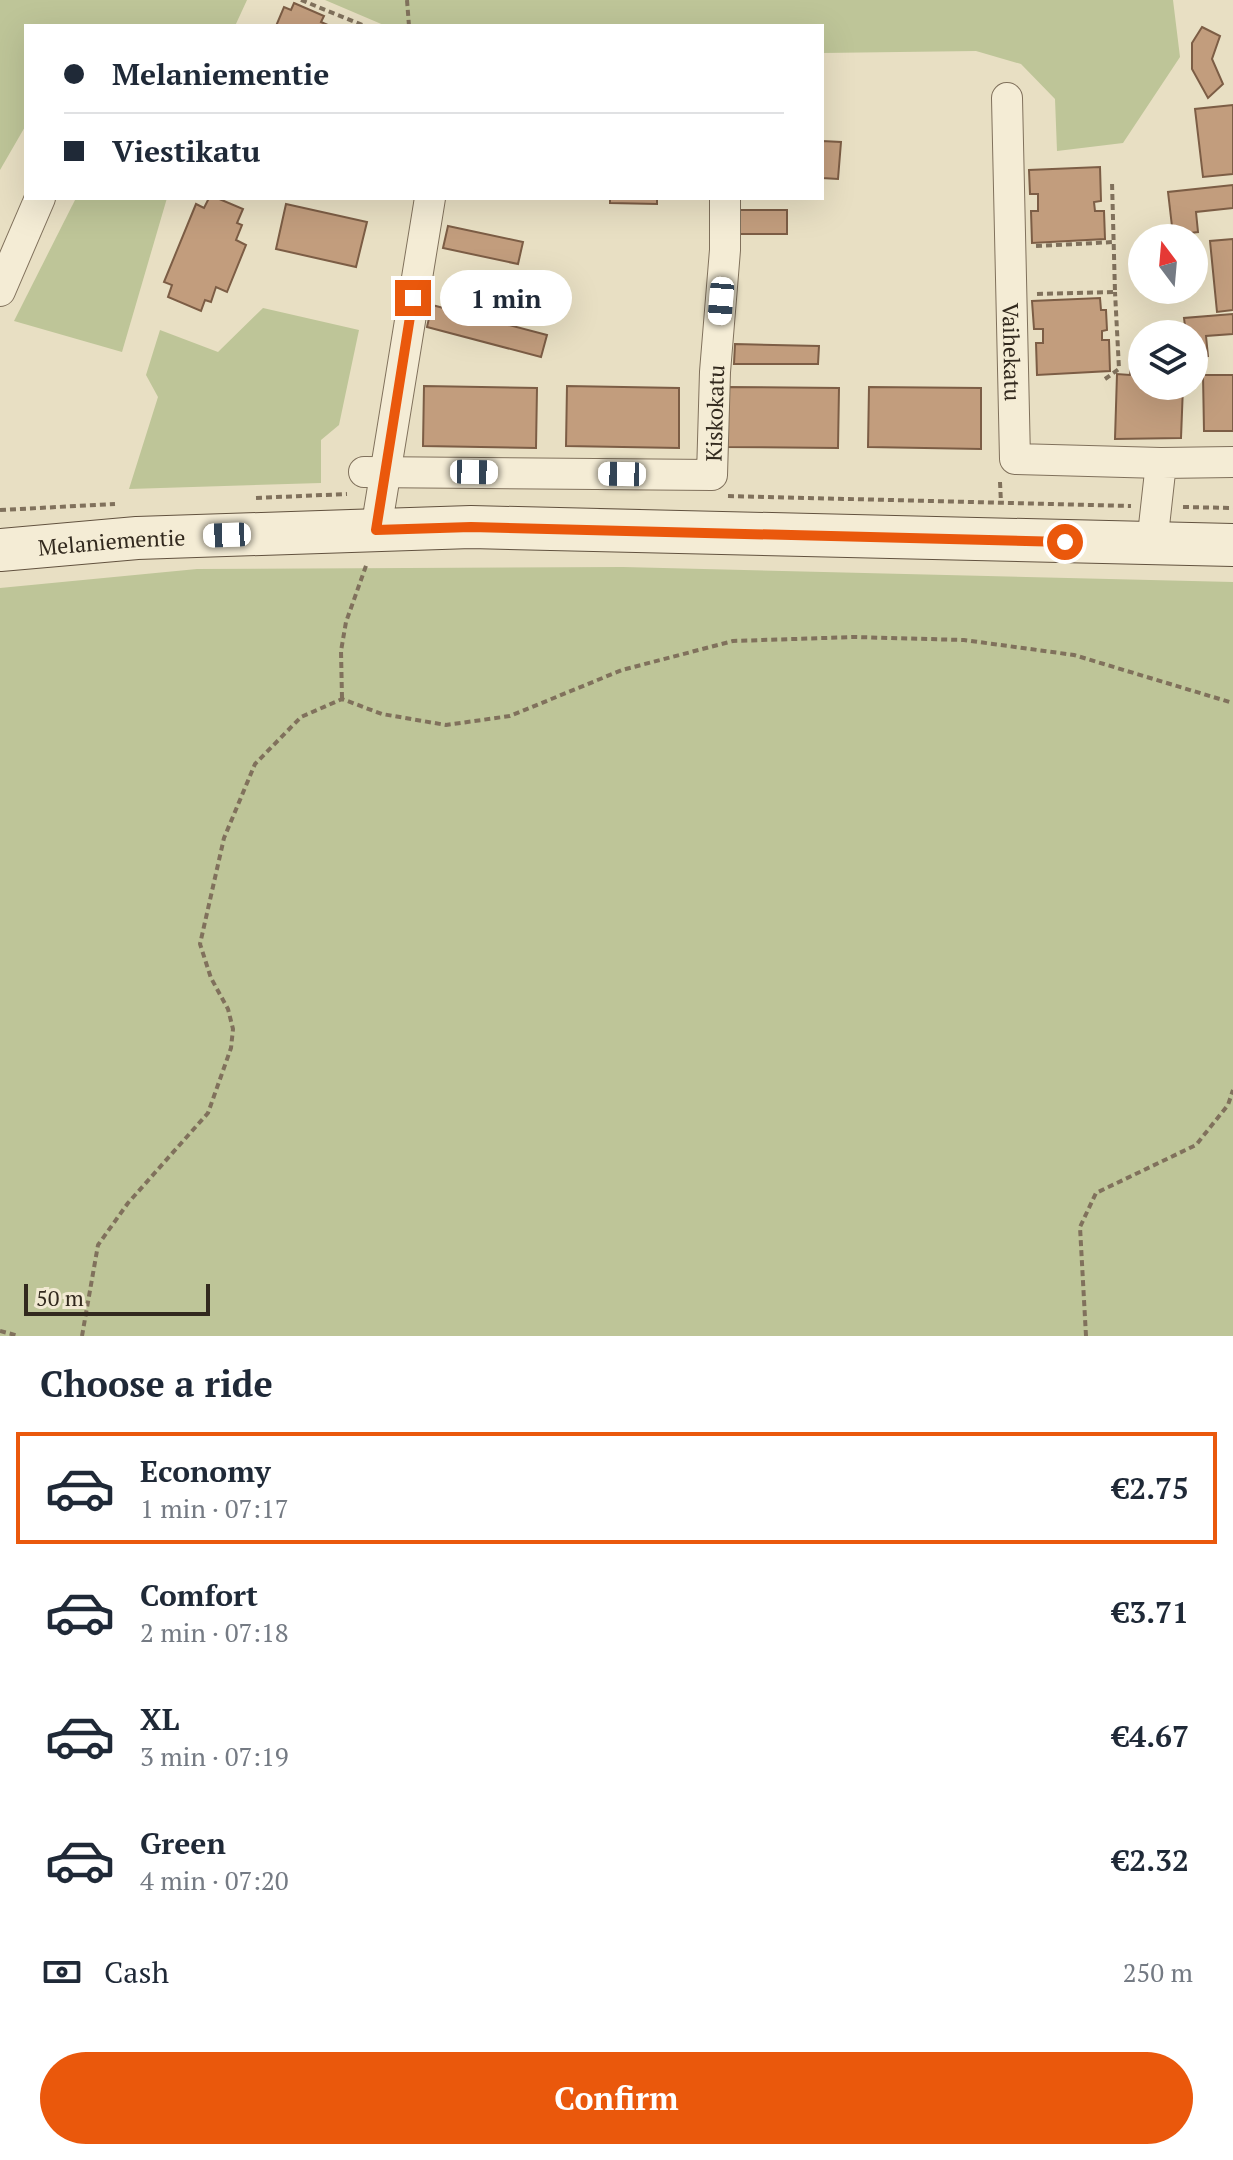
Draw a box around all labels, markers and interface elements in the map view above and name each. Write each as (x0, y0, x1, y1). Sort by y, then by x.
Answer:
text: Melaniementie (112, 54, 329, 94)
text: Viestikatu (112, 131, 260, 171)
north arrow (1128, 224, 1208, 304)
map controls (1128, 224, 1208, 400)
callout: 1 min (441, 270, 573, 326)
car (707, 276, 735, 326)
route end (395, 280, 431, 316)
text: 1 min (470, 281, 542, 315)
street label: Vaihekatu (997, 302, 1028, 402)
button: layers (1128, 320, 1208, 400)
street label: Kiskokatu (698, 363, 730, 462)
car (450, 460, 498, 484)
car (598, 462, 646, 486)
street label: Melaniementie (37, 522, 186, 561)
car (203, 522, 251, 548)
route start (1047, 524, 1083, 560)
scale bar (24, 1280, 210, 1316)
text: 50 m (36, 1283, 84, 1312)
text: Choose a ride (40, 1360, 273, 1407)
text: Economy (140, 1451, 271, 1491)
icon: car (44, 1452, 116, 1524)
text: €2.75 (1112, 1468, 1189, 1508)
text: 1 min · 07:17 (140, 1491, 289, 1525)
text: Comfort (140, 1575, 258, 1615)
icon: car (44, 1576, 116, 1648)
text: €3.71 (1112, 1592, 1189, 1632)
text: 2 min · 07:18 (140, 1615, 289, 1649)
text: XL (140, 1699, 179, 1739)
icon: car (44, 1700, 116, 1772)
text: €4.67 (1112, 1716, 1189, 1756)
text: 3 min · 07:19 (140, 1739, 289, 1773)
text: Green (140, 1823, 226, 1863)
icon: car (44, 1824, 116, 1896)
text: €2.32 (1112, 1840, 1189, 1880)
text: 4 min · 07:20 (140, 1863, 289, 1897)
icon: cash (40, 1950, 84, 1994)
text: Cash (104, 1952, 169, 1992)
text: 250 m (1123, 1955, 1193, 1989)
button: Confirm (40, 2052, 1193, 2144)

